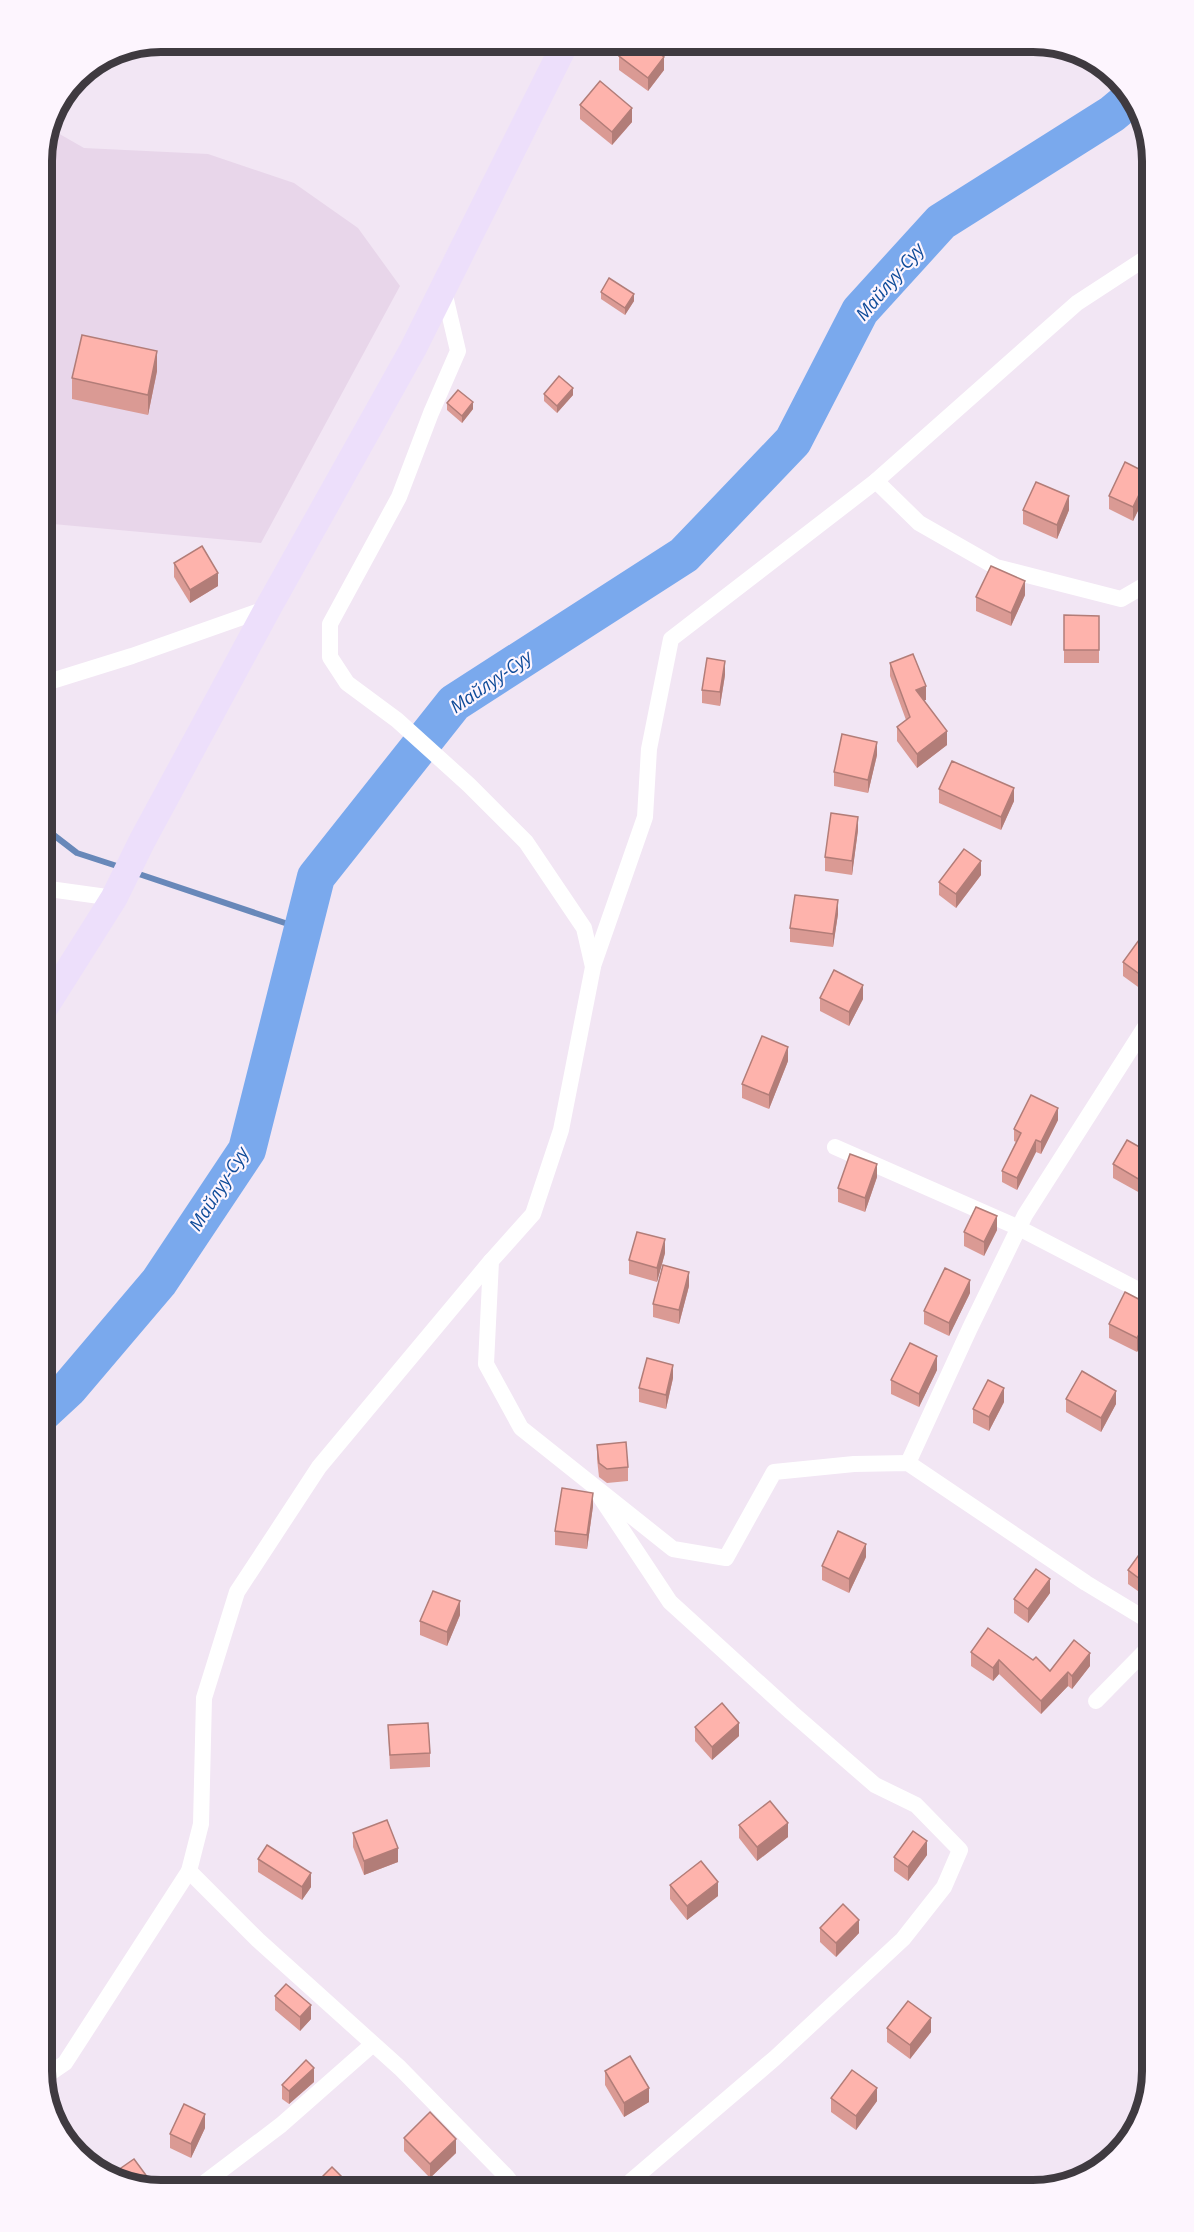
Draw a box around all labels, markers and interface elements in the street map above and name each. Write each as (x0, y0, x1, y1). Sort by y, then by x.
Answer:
water label: Майлуу-Суу (850, 236, 930, 325)
water label: Майлуу-Суу (445, 643, 537, 718)
water label: Майлуу-Суу (183, 1141, 254, 1235)

